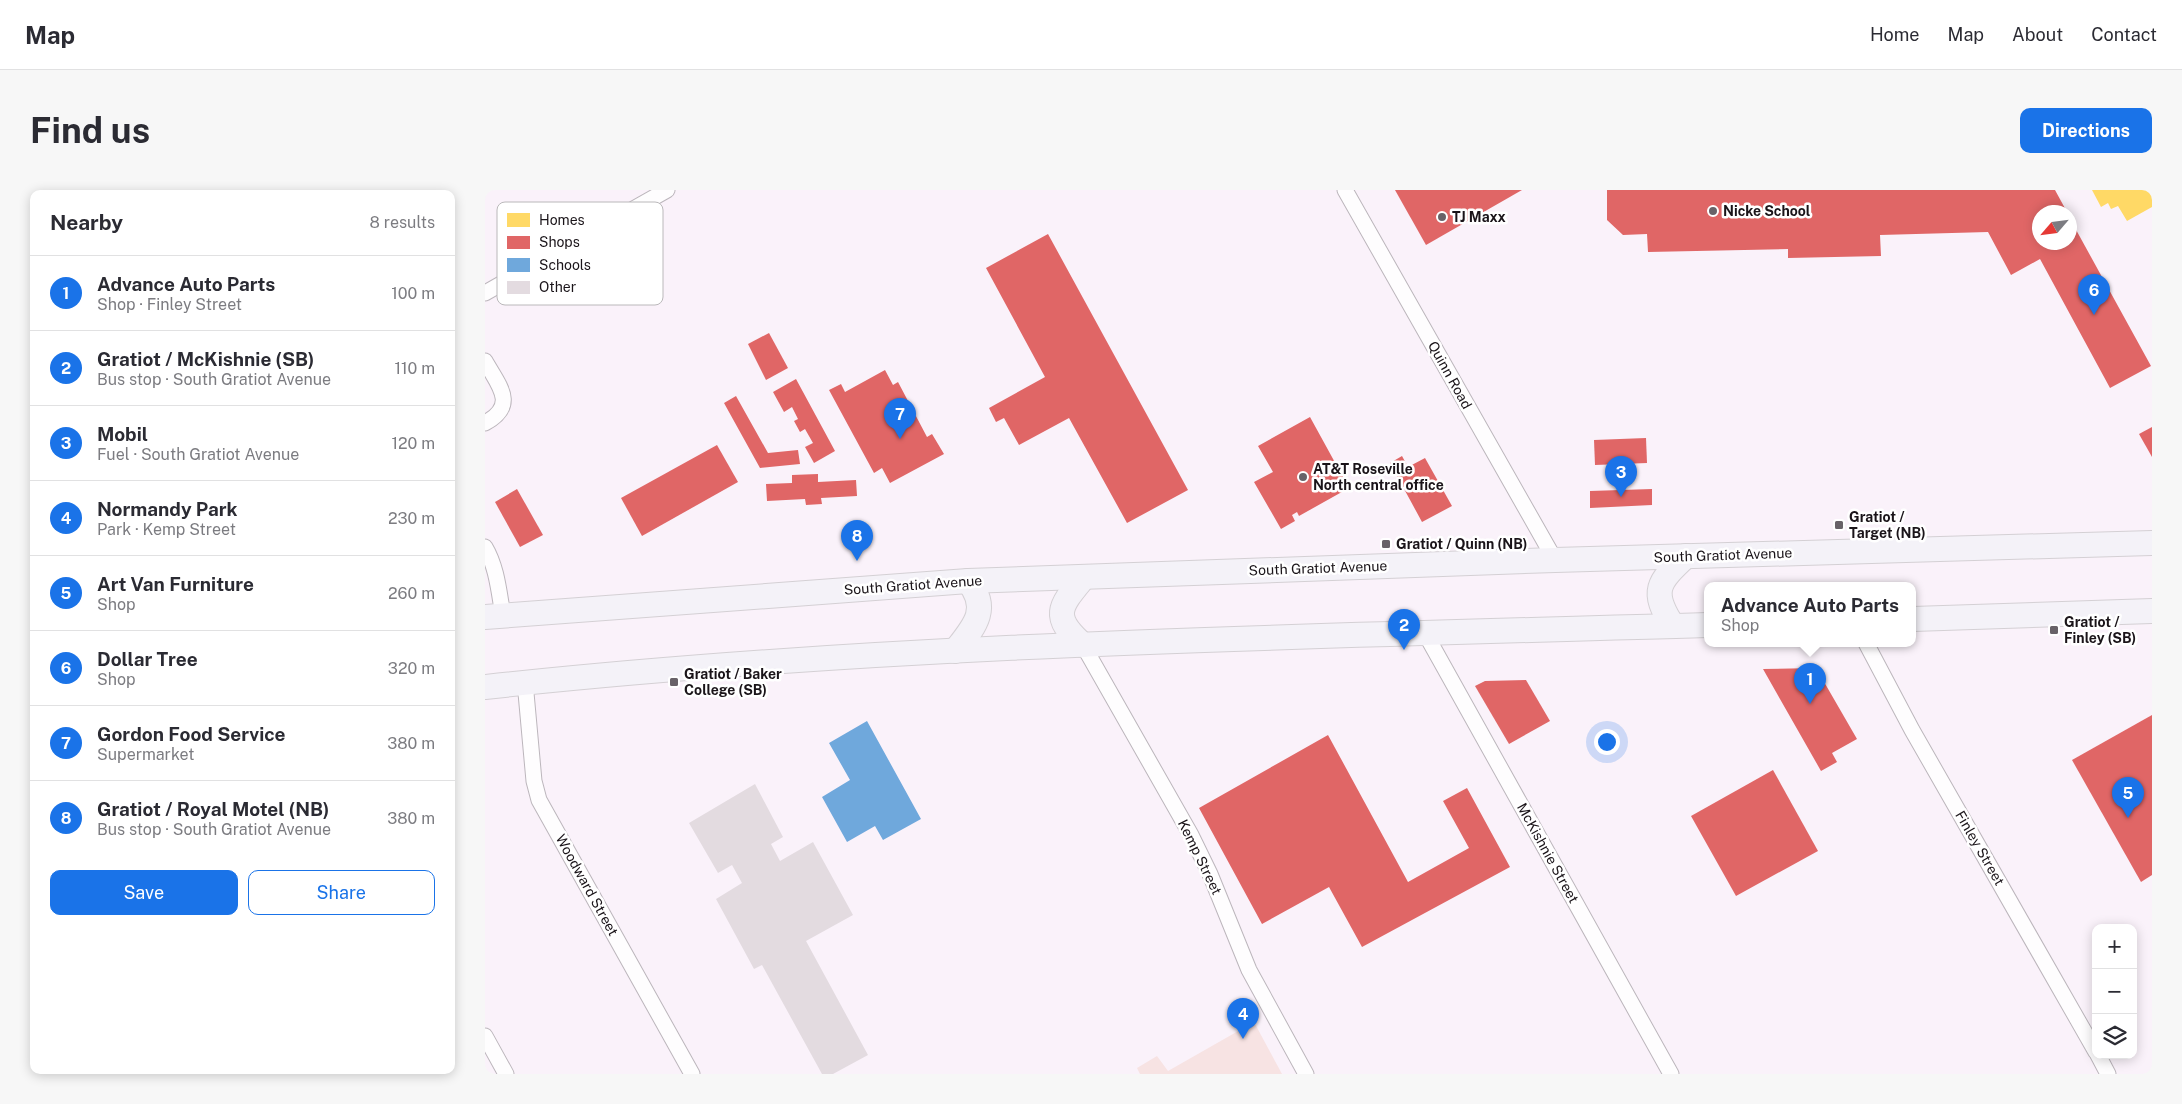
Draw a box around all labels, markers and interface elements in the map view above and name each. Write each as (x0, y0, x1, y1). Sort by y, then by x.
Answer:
text: Map (25, 21, 75, 49)
text: Home (1870, 24, 1920, 45)
text: Map (1948, 24, 1984, 45)
text: About (2012, 24, 2063, 45)
text: Contact (2091, 24, 2157, 45)
button: Directions (2020, 108, 2152, 153)
text: Find us (30, 110, 150, 151)
legend (497, 202, 663, 305)
place label: Nicke School (1723, 203, 1811, 219)
marker: Nicke School (1707, 205, 1719, 217)
north arrow (2032, 205, 2077, 250)
place label: TJ Maxx (1452, 209, 1506, 225)
text: Nearby (50, 210, 123, 235)
marker: TJ Maxx (1436, 211, 1448, 223)
text: Homes (539, 212, 585, 228)
text: 8 results (370, 213, 435, 232)
text: Shops (539, 234, 580, 250)
text: Schools (539, 257, 591, 273)
text: Advance Auto Parts (97, 273, 275, 295)
pin: 6 (2078, 274, 2110, 315)
text: Other (539, 279, 576, 295)
text: 1 (63, 284, 69, 303)
text: 100 m (391, 284, 435, 303)
text: Shop · Finley Street (97, 295, 242, 314)
street label: Quinn Road (1425, 338, 1475, 412)
text: Gratiot / McKishnie (SB) (97, 348, 314, 370)
text: 2 (61, 359, 71, 378)
text: 110 m (394, 359, 435, 378)
text: Bus stop · South Gratiot Avenue (97, 370, 331, 389)
pin: 7 (884, 398, 916, 439)
text: Mobil (97, 423, 148, 445)
text: 3 (61, 434, 71, 453)
text: 120 m (391, 434, 435, 453)
text: Fuel · South Gratiot Avenue (97, 445, 299, 464)
pin: 3 (1605, 456, 1637, 497)
place label: AT&T Roseville North central office (1313, 461, 1444, 493)
marker: AT&T Roseville North central office (1297, 471, 1309, 483)
text: Normandy Park (97, 498, 238, 520)
text: 4 (61, 509, 71, 528)
text: 230 m (388, 509, 435, 528)
place label: Gratiot / Target (NB) (1849, 509, 1926, 541)
marker: Gratiot / Target (NB) (1833, 519, 1845, 531)
text: Park · Kemp Street (97, 520, 236, 539)
pin: 8 (841, 520, 873, 561)
place label: Gratiot / Quinn (NB) (1396, 536, 1527, 552)
marker: Gratiot / Quinn (NB) (1380, 538, 1392, 550)
street label: South Gratiot Avenue (1653, 545, 1793, 565)
street label: South Gratiot Avenue (1248, 558, 1388, 578)
street label: South Gratiot Avenue (843, 572, 983, 598)
text: Art Van Furniture (97, 573, 254, 595)
popup (1704, 582, 1916, 647)
text: 5 (61, 584, 71, 603)
text: 260 m (388, 584, 435, 603)
text: Advance Auto Parts (1721, 594, 1899, 616)
text: Shop (97, 595, 136, 614)
pin: 2 (1388, 609, 1420, 650)
place label: Gratiot / Finley (SB) (2064, 614, 2136, 646)
text: Shop (1721, 616, 1759, 635)
marker: Gratiot / Finley (SB) (2048, 624, 2060, 636)
text: Dollar Tree (97, 648, 198, 670)
text: 6 (61, 659, 71, 678)
text: 320 m (388, 659, 435, 678)
pin: 1 (1794, 663, 1826, 704)
place label: Gratiot / Baker College (SB) (684, 666, 782, 698)
text: Shop (97, 670, 136, 689)
marker: Gratiot / Baker College (SB) (668, 676, 680, 688)
text: Gordon Food Service (97, 723, 286, 745)
your location (1594, 729, 1620, 755)
text: 7 (61, 734, 71, 753)
text: 380 m (387, 734, 435, 753)
text: Supermarket (97, 745, 194, 764)
pin: 5 (2112, 777, 2144, 818)
text: Gratiot / Royal Motel (NB) (97, 798, 329, 820)
street label: McKishnie Street (1514, 800, 1582, 906)
street label: Finley Street (1952, 808, 2008, 888)
text: 8 (61, 809, 71, 828)
text: 380 m (387, 809, 435, 828)
street label: Kemp Street (1175, 817, 1225, 897)
text: Bus stop · South Gratiot Avenue (97, 820, 331, 839)
street label: Woodward Street (553, 832, 621, 938)
button: Save (50, 870, 238, 915)
button: Share (248, 870, 435, 915)
map controls (2092, 924, 2137, 1059)
button: + (2092, 924, 2137, 969)
button: − (2092, 969, 2137, 1014)
pin: 4 (1227, 998, 1259, 1039)
button: layers (2092, 1014, 2137, 1059)

